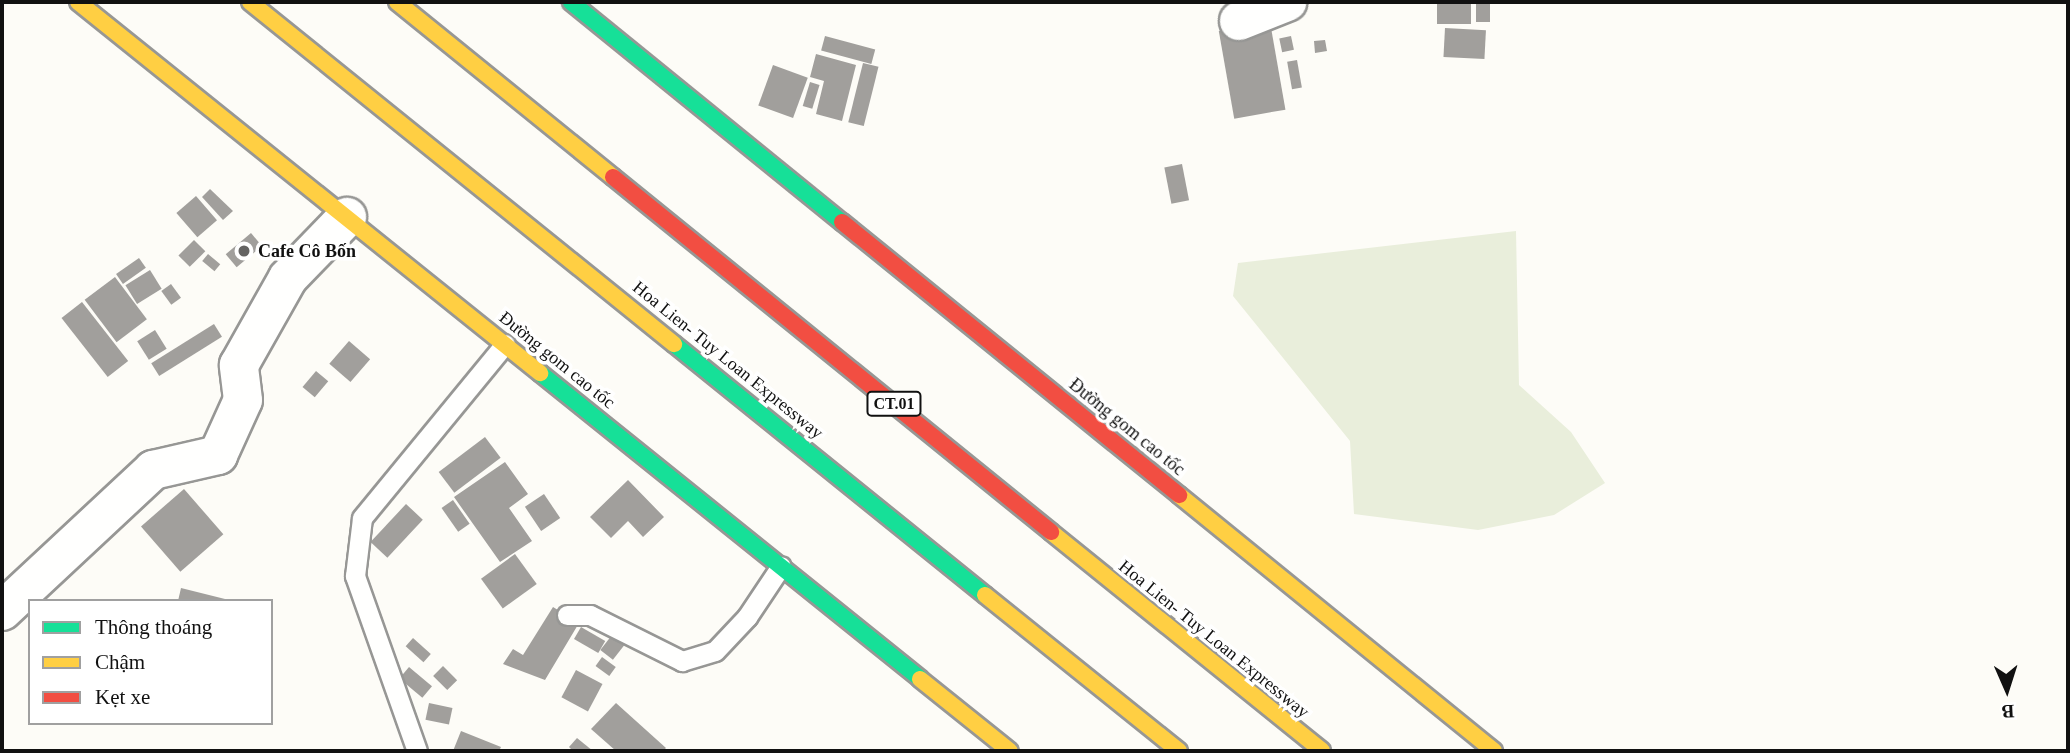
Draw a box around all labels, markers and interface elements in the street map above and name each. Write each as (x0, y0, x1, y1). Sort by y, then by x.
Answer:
place label: Cafe Cô Bốn (258, 240, 356, 262)
marker: Cafe Cô Bốn (236, 243, 252, 259)
street label: Hoa Lien- Tuy Loan Expressway (628, 276, 828, 444)
street label: Đường gom cao tốc (495, 307, 619, 413)
street label: Đường gom cao tốc (1065, 374, 1189, 480)
road number: CT.01 (866, 392, 922, 416)
street label: Hoa Lien- Tuy Loan Expressway (1114, 555, 1314, 723)
legend (28, 599, 273, 725)
text: Thông thoáng (95, 615, 212, 639)
text: Chậm (95, 650, 145, 674)
north arrow (1972, 655, 2042, 725)
text: Kẹt xe (95, 685, 150, 709)
text: B (2001, 701, 2015, 722)

